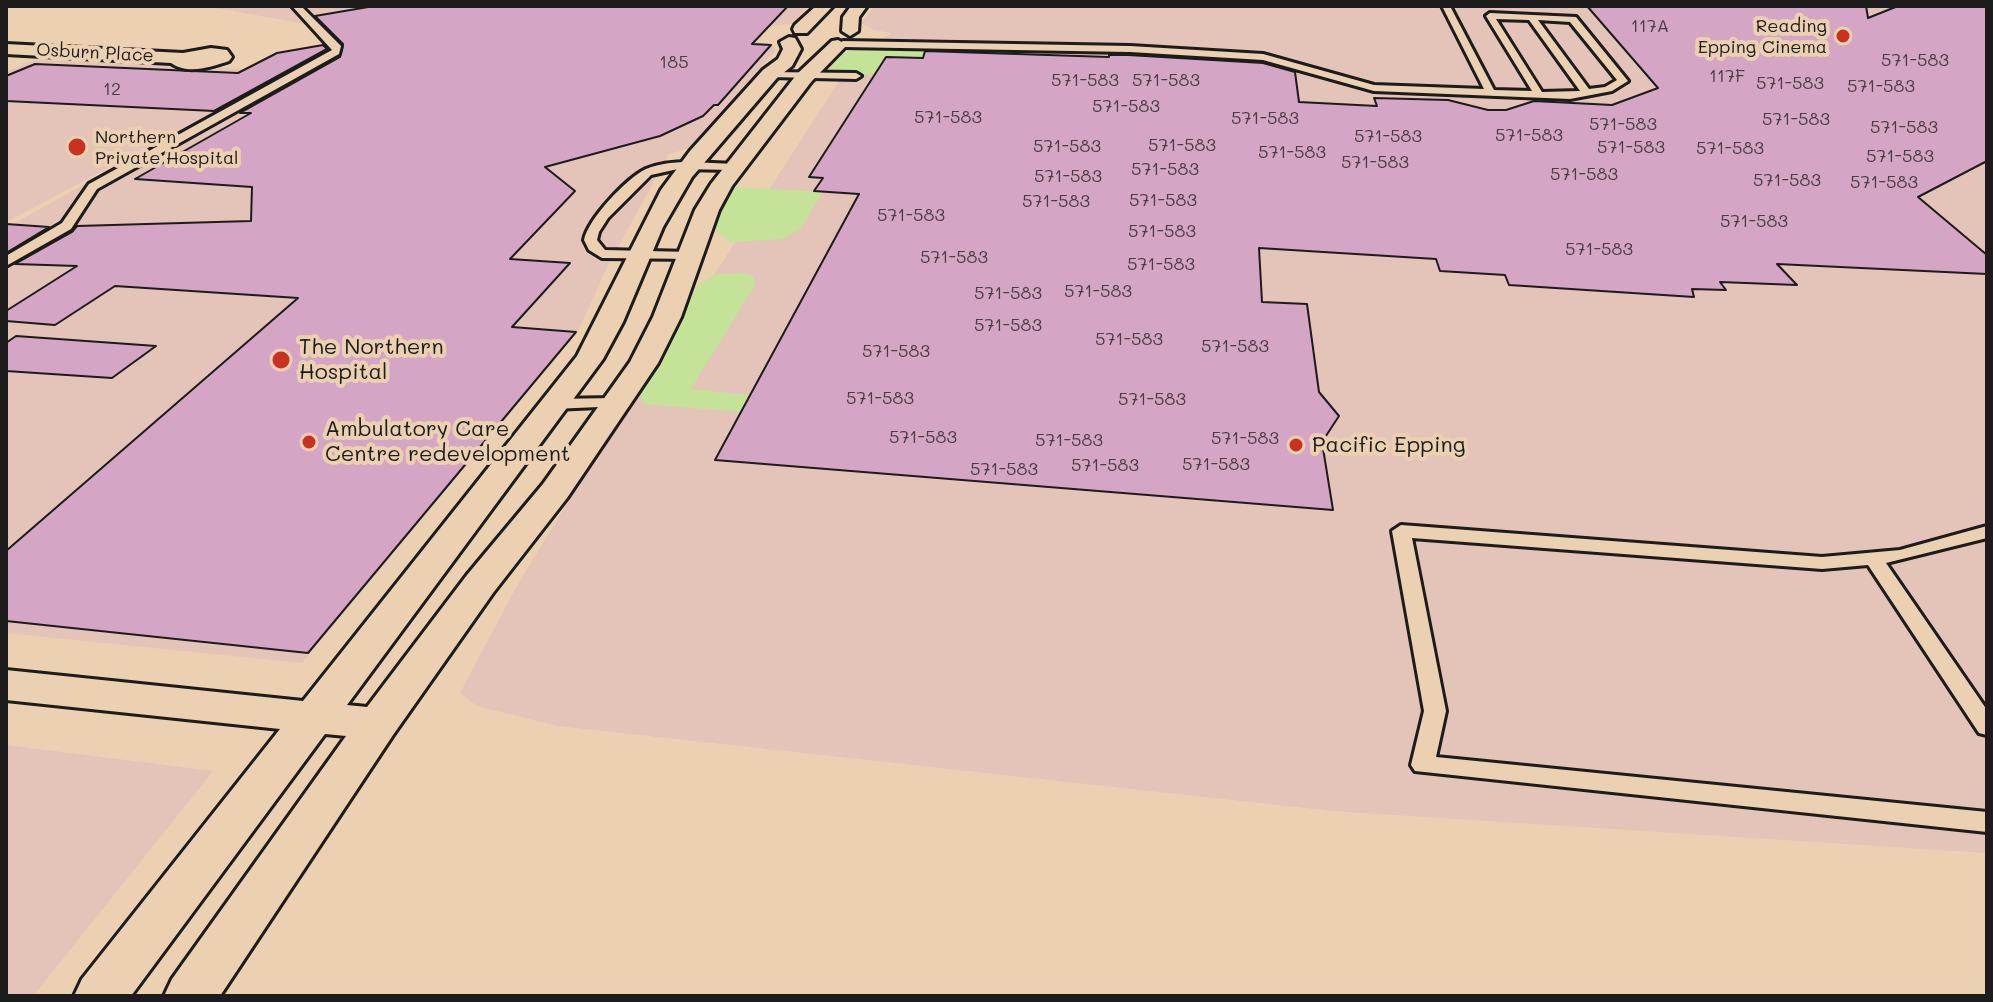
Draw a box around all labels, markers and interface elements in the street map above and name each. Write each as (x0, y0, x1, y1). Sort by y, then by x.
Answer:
house number: 117A (1631, 15, 1669, 37)
place label: Reading Epping Cinema (1698, 15, 1827, 58)
marker: Reading Epping Cinema (1834, 27, 1852, 45)
street label: Osburn Place (36, 39, 154, 67)
house number: 571-583 (1881, 49, 1949, 71)
house number: 185 (659, 51, 689, 73)
house number: 117F (1709, 65, 1745, 87)
house number: 571-583 (1051, 69, 1119, 91)
house number: 571-583 (1132, 69, 1200, 91)
house number: 571-583 (1756, 72, 1824, 94)
house number: 571-583 (1847, 75, 1915, 97)
house number: 12 (103, 78, 121, 100)
house number: 571-583 (1092, 95, 1160, 117)
house number: 571-583 (914, 106, 982, 128)
house number: 571-583 (1231, 107, 1299, 129)
house number: 571-583 (1762, 108, 1830, 130)
house number: 571-583 (1589, 113, 1657, 135)
house number: 571-583 (1870, 116, 1938, 138)
house number: 571-583 (1495, 124, 1563, 146)
house number: 571-583 (1354, 125, 1422, 147)
place label: Northern Private Hospital (95, 126, 239, 168)
house number: 571-583 (1148, 134, 1216, 156)
house number: 571-583 (1033, 135, 1101, 157)
marker: Northern Private Hospital (66, 136, 88, 158)
house number: 571-583 (1597, 136, 1665, 158)
house number: 571-583 (1696, 137, 1764, 159)
house number: 571-583 (1258, 141, 1326, 163)
house number: 571-583 (1866, 145, 1934, 167)
house number: 571-583 (1341, 151, 1409, 173)
house number: 571-583 (1131, 158, 1199, 180)
house number: 571-583 (1550, 163, 1618, 185)
house number: 571-583 (1034, 165, 1102, 187)
house number: 571-583 (1753, 169, 1821, 191)
house number: 571-583 (1850, 171, 1918, 193)
house number: 571-583 (1129, 189, 1197, 211)
house number: 571-583 (1022, 190, 1090, 212)
house number: 571-583 (877, 204, 945, 226)
house number: 571-583 (1720, 210, 1788, 232)
house number: 571-583 (1128, 220, 1196, 242)
house number: 571-583 (1565, 238, 1633, 260)
house number: 571-583 (920, 246, 988, 268)
house number: 571-583 (1127, 253, 1195, 275)
house number: 571-583 (1064, 280, 1132, 302)
house number: 571-583 (974, 282, 1042, 304)
house number: 571-583 (974, 314, 1042, 336)
house number: 571-583 (1095, 328, 1163, 350)
place label: The Northern Hospital (299, 334, 444, 386)
house number: 571-583 (1201, 335, 1269, 357)
house number: 571-583 (862, 340, 930, 362)
marker: The Northern Hospital (270, 349, 292, 371)
house number: 571-583 (846, 387, 914, 409)
house number: 571-583 (1118, 388, 1186, 410)
place label: Ambulatory Care Centre redevelopment (325, 416, 571, 468)
house number: 571-583 (889, 426, 957, 448)
house number: 571-583 (1211, 427, 1279, 449)
house number: 571-583 (1035, 429, 1103, 451)
place label: Pacific Epping (1312, 432, 1466, 458)
marker: Ambulatory Care Centre redevelopment (300, 433, 318, 451)
marker: Pacific Epping (1287, 436, 1305, 454)
house number: 571-583 (1182, 453, 1250, 475)
house number: 571-583 (1071, 454, 1139, 476)
house number: 571-583 (970, 458, 1038, 480)

